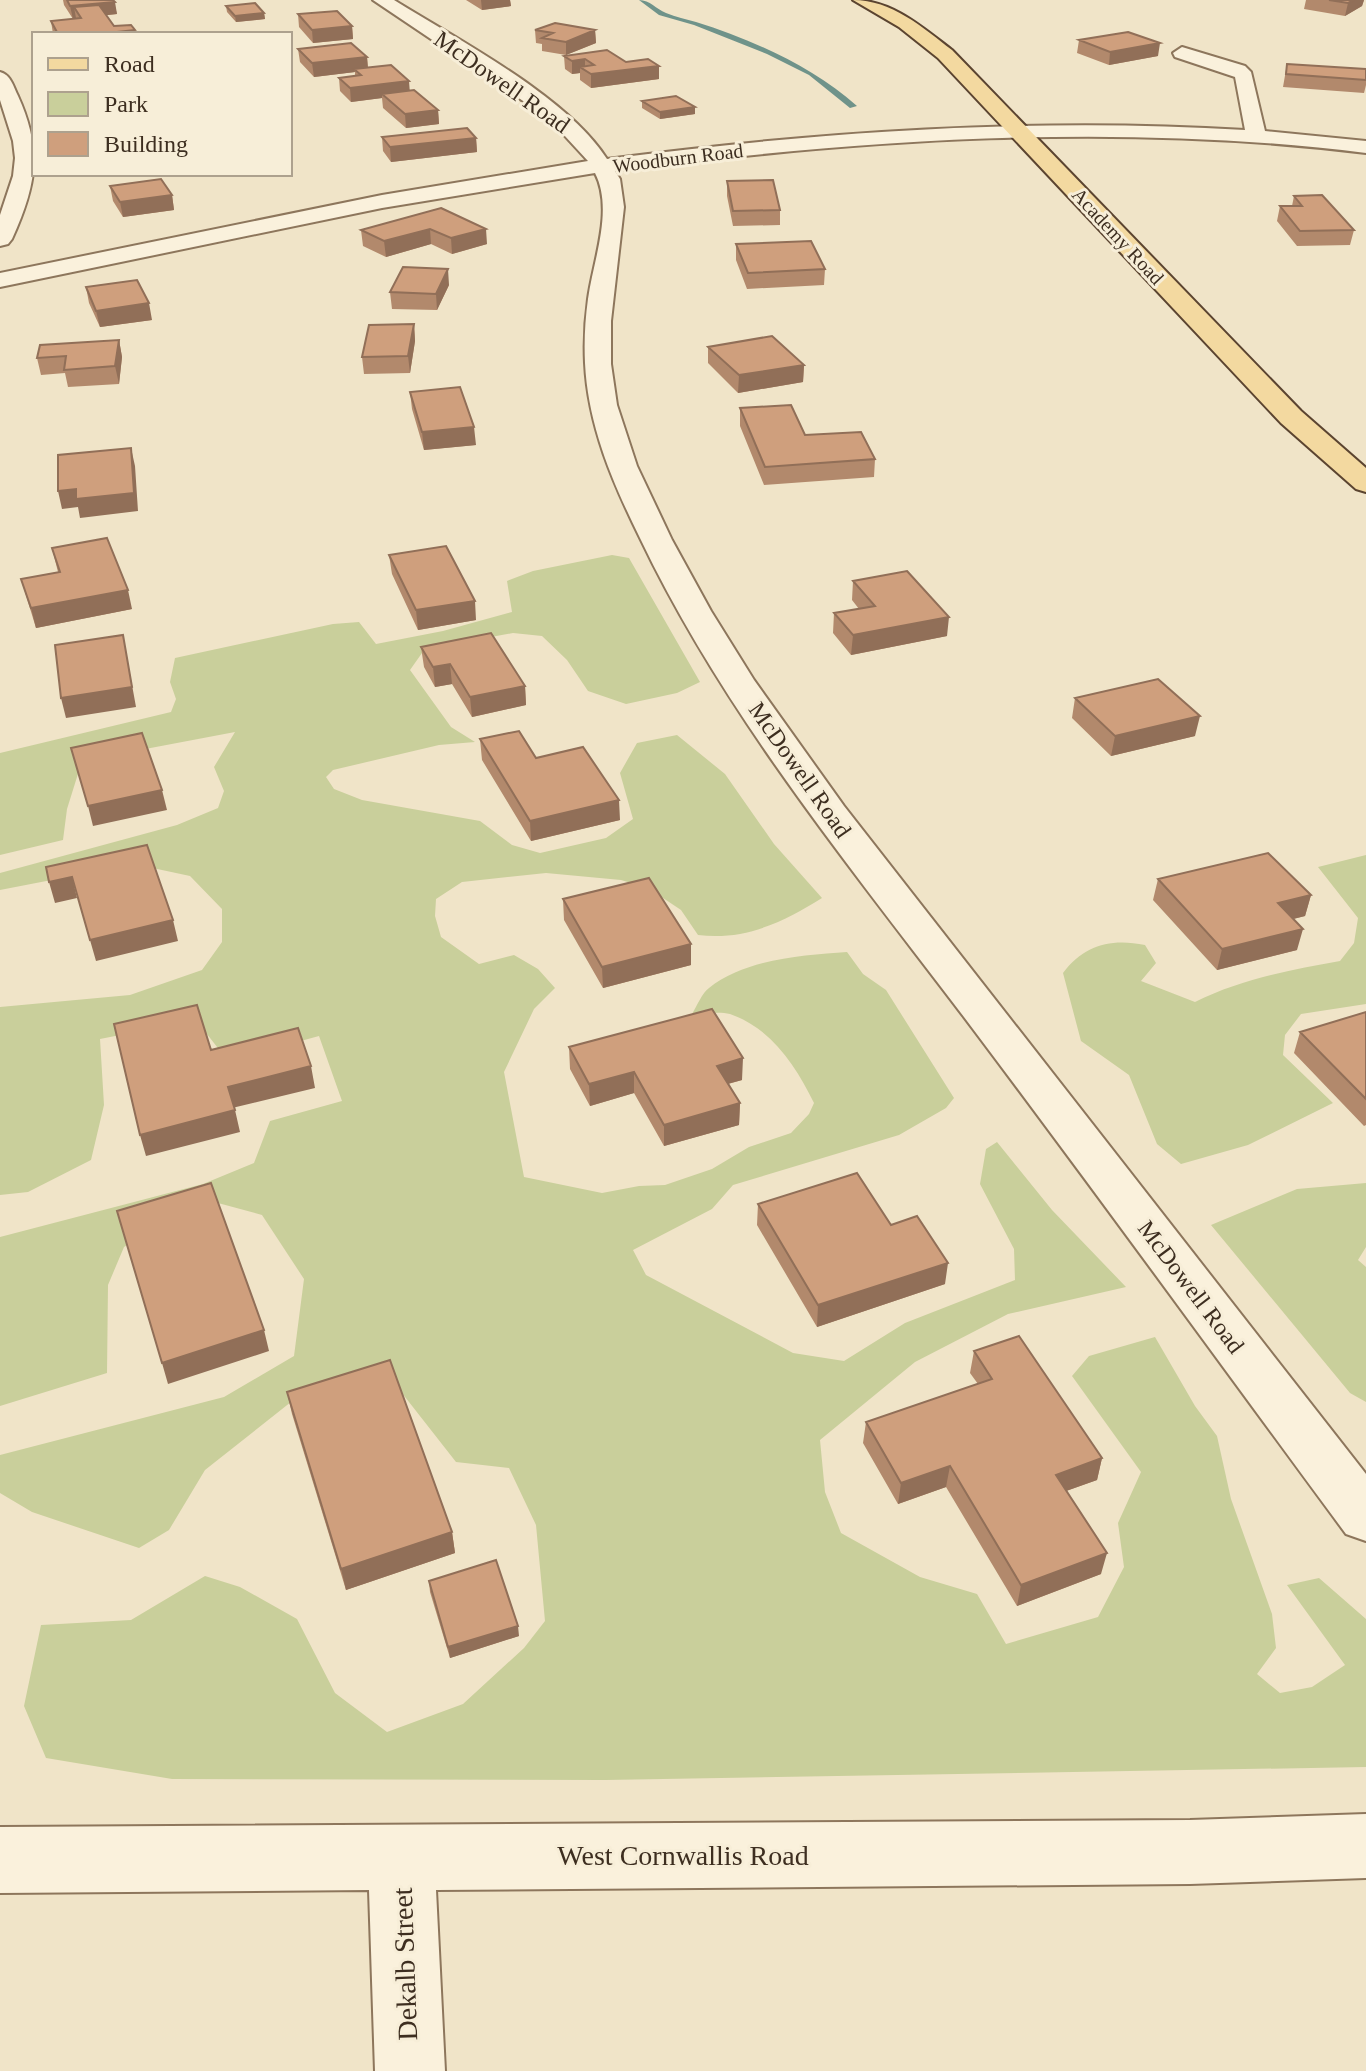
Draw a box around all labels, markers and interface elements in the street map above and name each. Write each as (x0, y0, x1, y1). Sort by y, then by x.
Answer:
street label: McDowell Road (429, 26, 575, 138)
legend (32, 32, 292, 176)
text: Road (104, 51, 155, 77)
text: Park (104, 91, 148, 117)
text: Building (104, 131, 188, 157)
street label: Woodburn Road (612, 139, 744, 177)
street label: Academy Road (1067, 183, 1168, 289)
street label: McDowell Road (744, 697, 856, 843)
street label: McDowell Road (1133, 1216, 1249, 1358)
street label: West Cornwallis Road (557, 1840, 809, 1871)
street label: Dekalb Street (387, 1887, 423, 2041)

